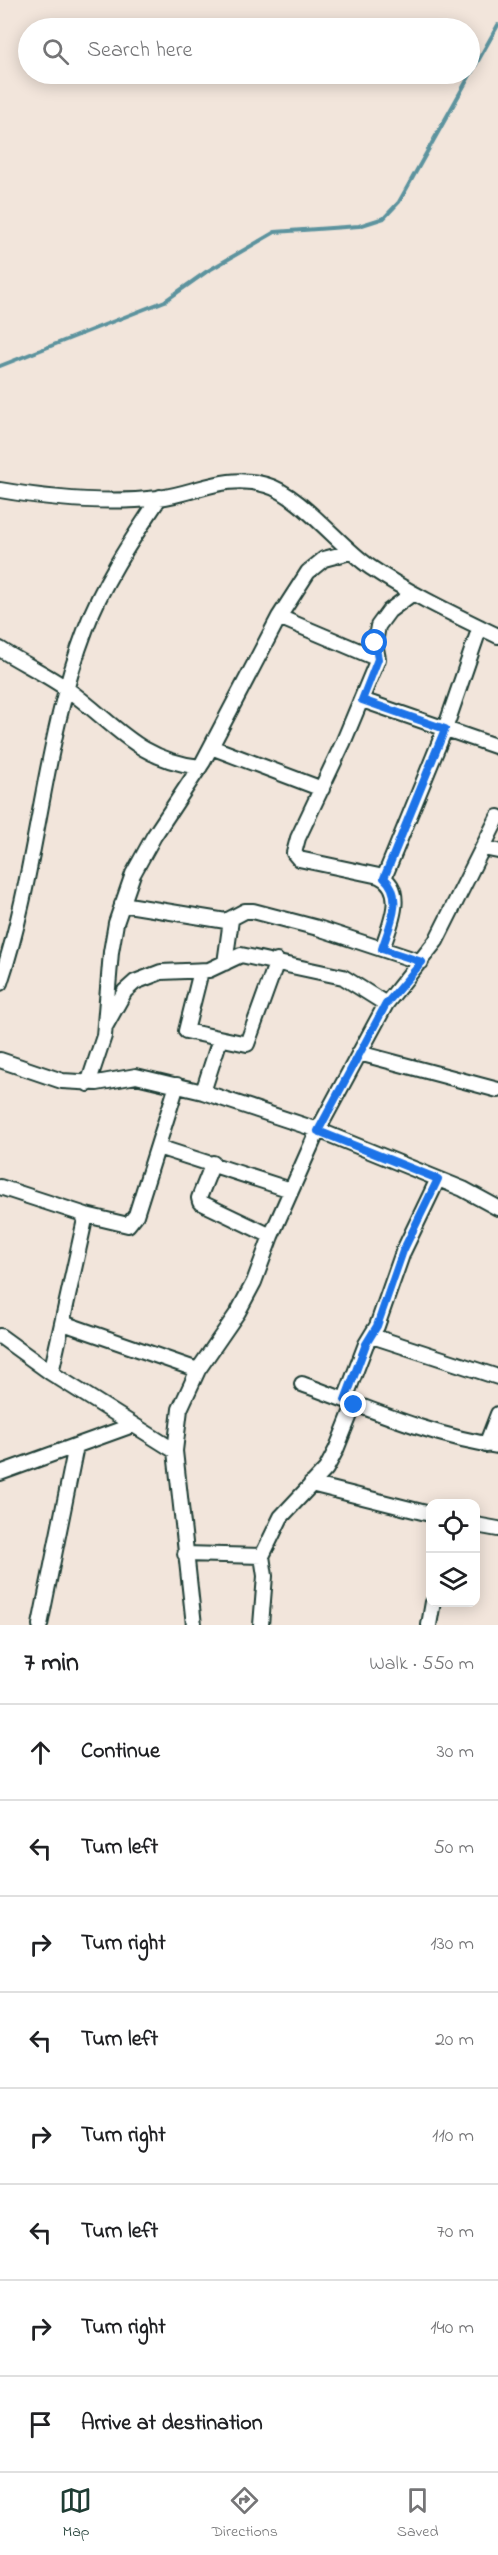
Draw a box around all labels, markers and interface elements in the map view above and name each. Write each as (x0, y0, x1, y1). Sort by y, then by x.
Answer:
search box (18, 18, 480, 84)
icon: search (39, 35, 72, 68)
text: Search here (87, 35, 192, 67)
route start (361, 629, 387, 655)
route end (340, 1391, 366, 1417)
map controls (426, 1499, 480, 1607)
button: locate (426, 1499, 480, 1553)
button: layers (426, 1553, 480, 1607)
text: 7 min (24, 1645, 79, 1683)
text: Walk · 550 m (369, 1650, 474, 1679)
icon: ahead (24, 1736, 57, 1769)
text: Continue (81, 1736, 160, 1768)
text: 30 m (437, 1738, 474, 1767)
icon: left (24, 1832, 57, 1865)
text: Turn left (81, 1832, 158, 1864)
text: 50 m (433, 1834, 474, 1863)
icon: right (24, 1928, 57, 1961)
text: Turn right (81, 1928, 166, 1960)
text: 130 m (430, 1930, 474, 1959)
icon: left (24, 2024, 57, 2057)
text: Turn left (81, 2024, 158, 2056)
text: 20 m (435, 2026, 474, 2055)
icon: right (24, 2120, 57, 2153)
text: Turn right (81, 2120, 166, 2152)
text: 110 m (432, 2122, 474, 2151)
icon: left (24, 2216, 57, 2249)
text: Turn left (81, 2216, 158, 2248)
text: 70 m (437, 2218, 474, 2247)
icon: right (24, 2312, 57, 2345)
text: Turn right (81, 2312, 166, 2344)
text: 140 m (430, 2314, 474, 2343)
icon: arrive (24, 2408, 57, 2441)
text: Arrive at destination (81, 2408, 263, 2440)
tab: Map (59, 2484, 92, 2544)
tab: Directions (211, 2484, 278, 2544)
tab: Saved (397, 2484, 439, 2544)

